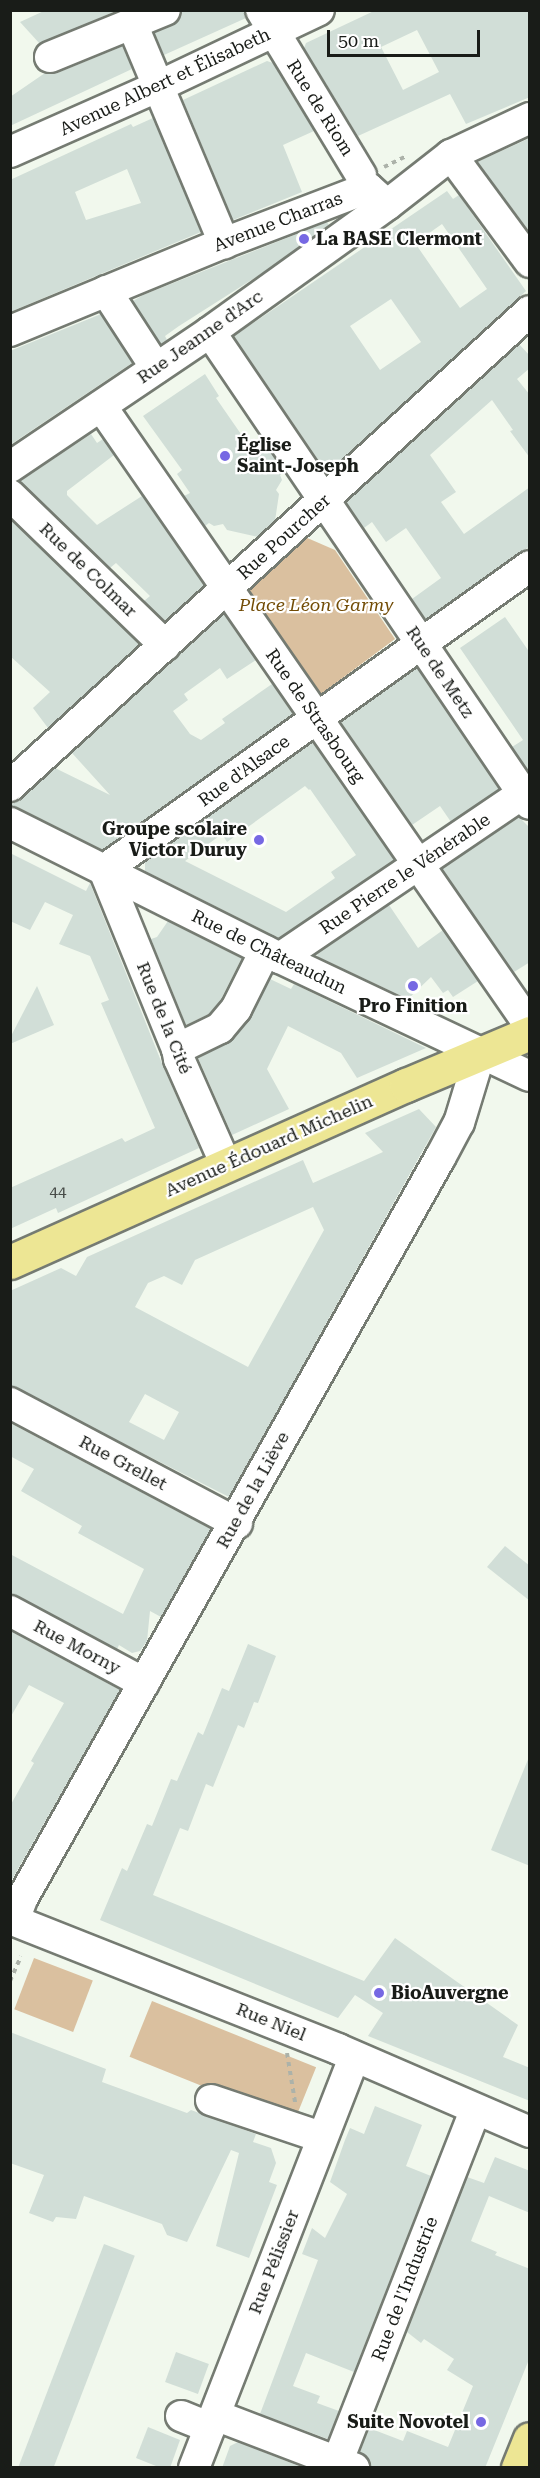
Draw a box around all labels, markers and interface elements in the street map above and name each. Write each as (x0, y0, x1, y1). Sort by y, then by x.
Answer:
scale bar (330, 18, 483, 56)
street label: Avenue Albert et Élisabeth (56, 24, 274, 140)
text: 50 m (338, 30, 379, 51)
street label: Rue de Riom (282, 56, 358, 160)
street label: Avenue Charras (211, 187, 345, 257)
place label: La BASE Clermont (316, 228, 482, 250)
marker: La BASE Clermont (297, 232, 311, 246)
street label: Rue Jeanne d'Arc (133, 286, 267, 388)
place label: Église Saint-Joseph (237, 435, 359, 478)
marker: Église Saint-Joseph (218, 449, 232, 463)
street label: Rue Pourcher (233, 490, 335, 584)
street label: Rue de Colmar (35, 518, 141, 622)
park label: Place Léon Garmy (239, 594, 393, 616)
street label: Rue de Metz (401, 622, 479, 722)
street label: Rue de Strasbourg (261, 645, 369, 787)
street label: Rue d'Alsace (194, 731, 294, 811)
street label: Rue Pierre le Vénérable (316, 809, 494, 939)
place label: Groupe scolaire Victor Duruy (102, 819, 247, 862)
marker: Groupe scolaire Victor Duruy (252, 833, 266, 847)
street label: Rue de Châteaudun (188, 905, 350, 999)
street label: Rue de la Cité (132, 959, 196, 1077)
marker: Pro Finition (406, 979, 420, 993)
place label: Pro Finition (358, 995, 468, 1017)
street label: Avenue Édouard Michelin (162, 1090, 376, 1202)
house number: 44 (50, 1184, 66, 1202)
street label: Rue de la Liève (212, 1428, 294, 1552)
street label: Rue Grellet (75, 1431, 171, 1495)
street label: Rue Morny (30, 1615, 124, 1679)
place label: BioAuvergne (391, 1982, 509, 2004)
marker: BioAuvergne (372, 1986, 386, 2000)
street label: Rue Niel (233, 1998, 309, 2046)
street label: Rue Pélissier (244, 2207, 304, 2317)
street label: Rue de l'Industrie (367, 2214, 443, 2364)
place label: Suite Novotel (347, 2411, 469, 2433)
marker: Suite Novotel (474, 2415, 488, 2429)

